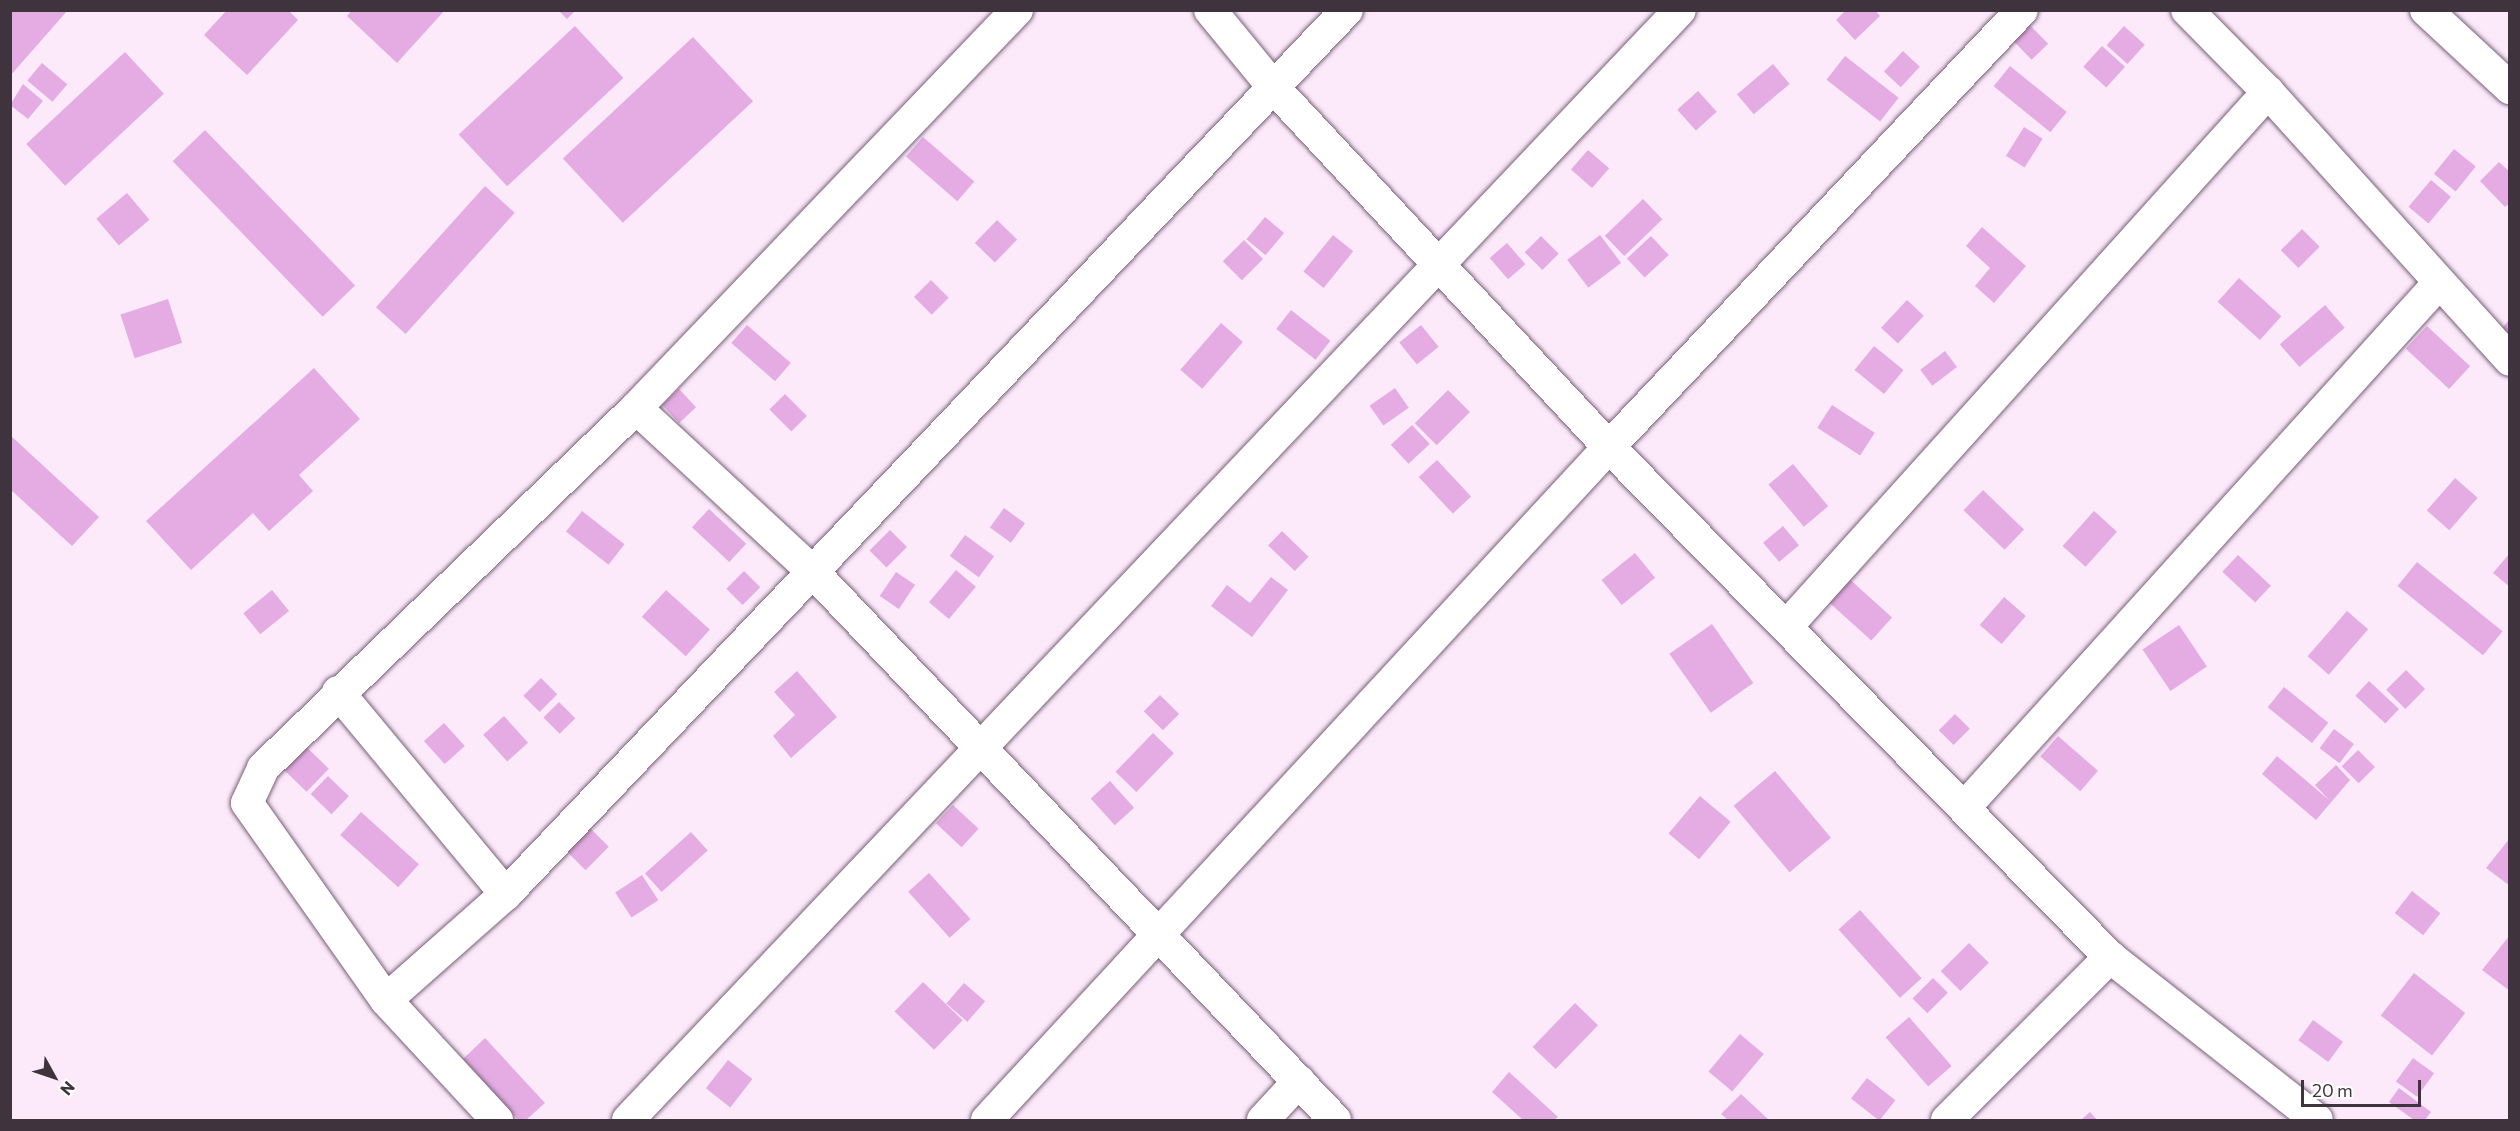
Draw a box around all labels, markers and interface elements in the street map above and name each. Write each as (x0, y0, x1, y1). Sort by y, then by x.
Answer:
north arrow (24, 1047, 84, 1107)
scale bar (2304, 1068, 2424, 1106)
text: N (57, 1078, 79, 1100)
text: 20 m (2312, 1079, 2353, 1101)

